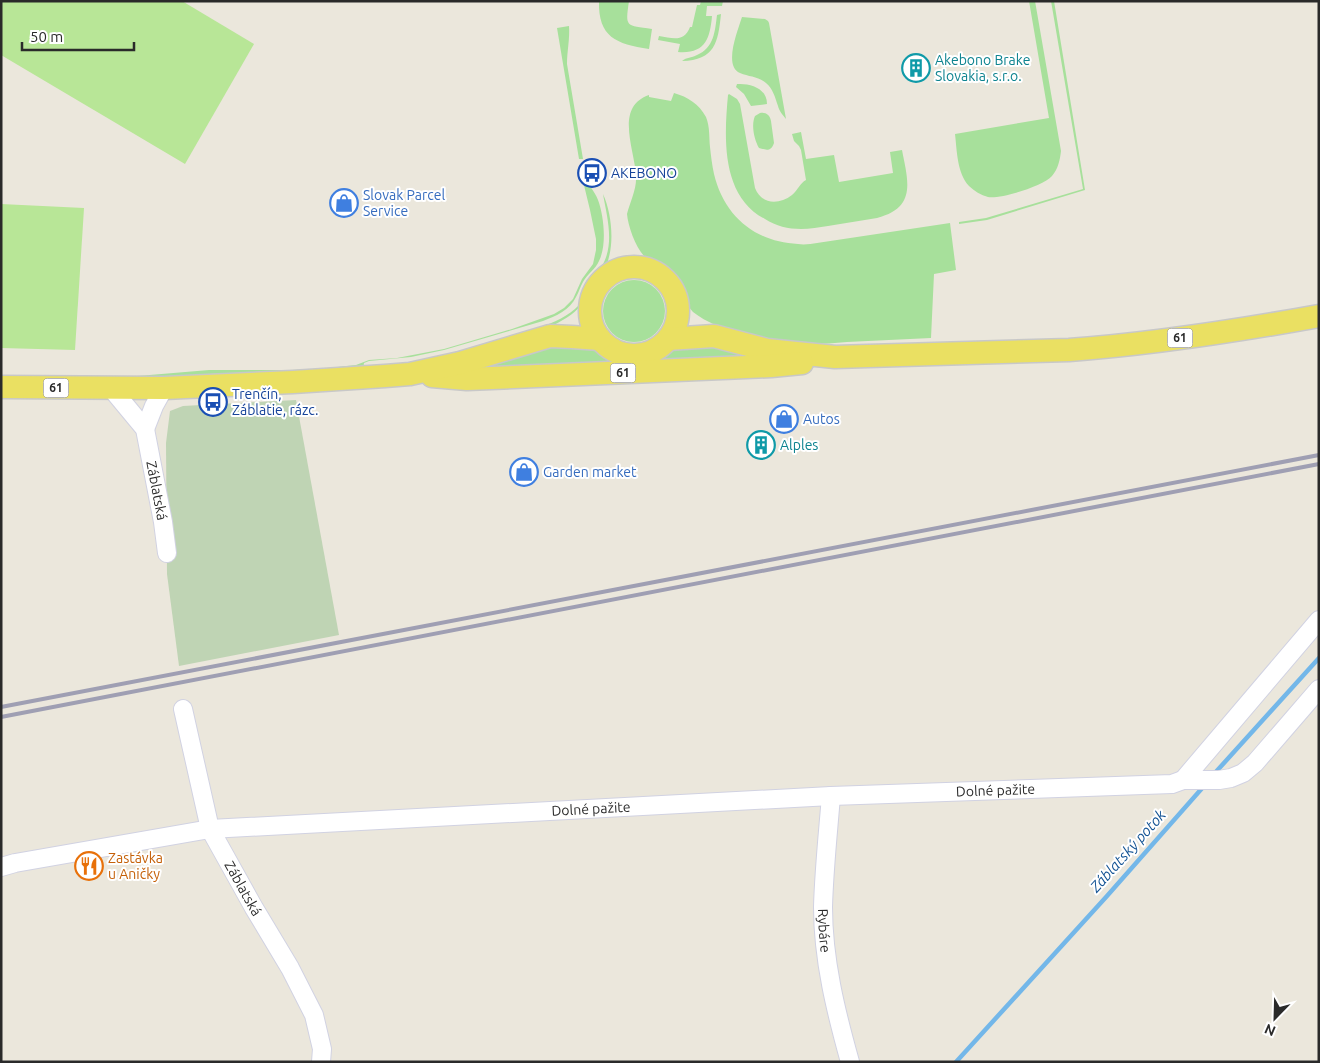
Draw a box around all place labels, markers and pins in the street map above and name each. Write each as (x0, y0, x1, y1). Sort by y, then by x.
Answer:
place label: Akebono Brake Slovakia, s.r.o. (935, 52, 1030, 84)
building icon: Akebono Brake Slovakia, s.r.o. (901, 53, 931, 83)
bus stop icon: AKEBONO (577, 158, 607, 188)
place label: AKEBONO (611, 165, 677, 181)
place label: Slovak Parcel Service (363, 187, 445, 219)
shop icon: Slovak Parcel Service (329, 188, 359, 218)
place label: Trenčín, Záblatie, rázc. (232, 386, 318, 418)
bus stop icon: Trenčín, Záblatie, rázc. (198, 387, 228, 417)
shop icon: Autos (769, 404, 799, 434)
place label: Autos (803, 411, 840, 427)
building icon: Alples (746, 430, 776, 460)
place label: Alples (780, 437, 818, 453)
shop icon: Garden market (509, 457, 539, 487)
place label: Garden market (543, 464, 637, 480)
place label: Zastávka u Aničky (108, 850, 163, 882)
restaurant icon: Zastávka u Aničky (74, 851, 104, 881)

